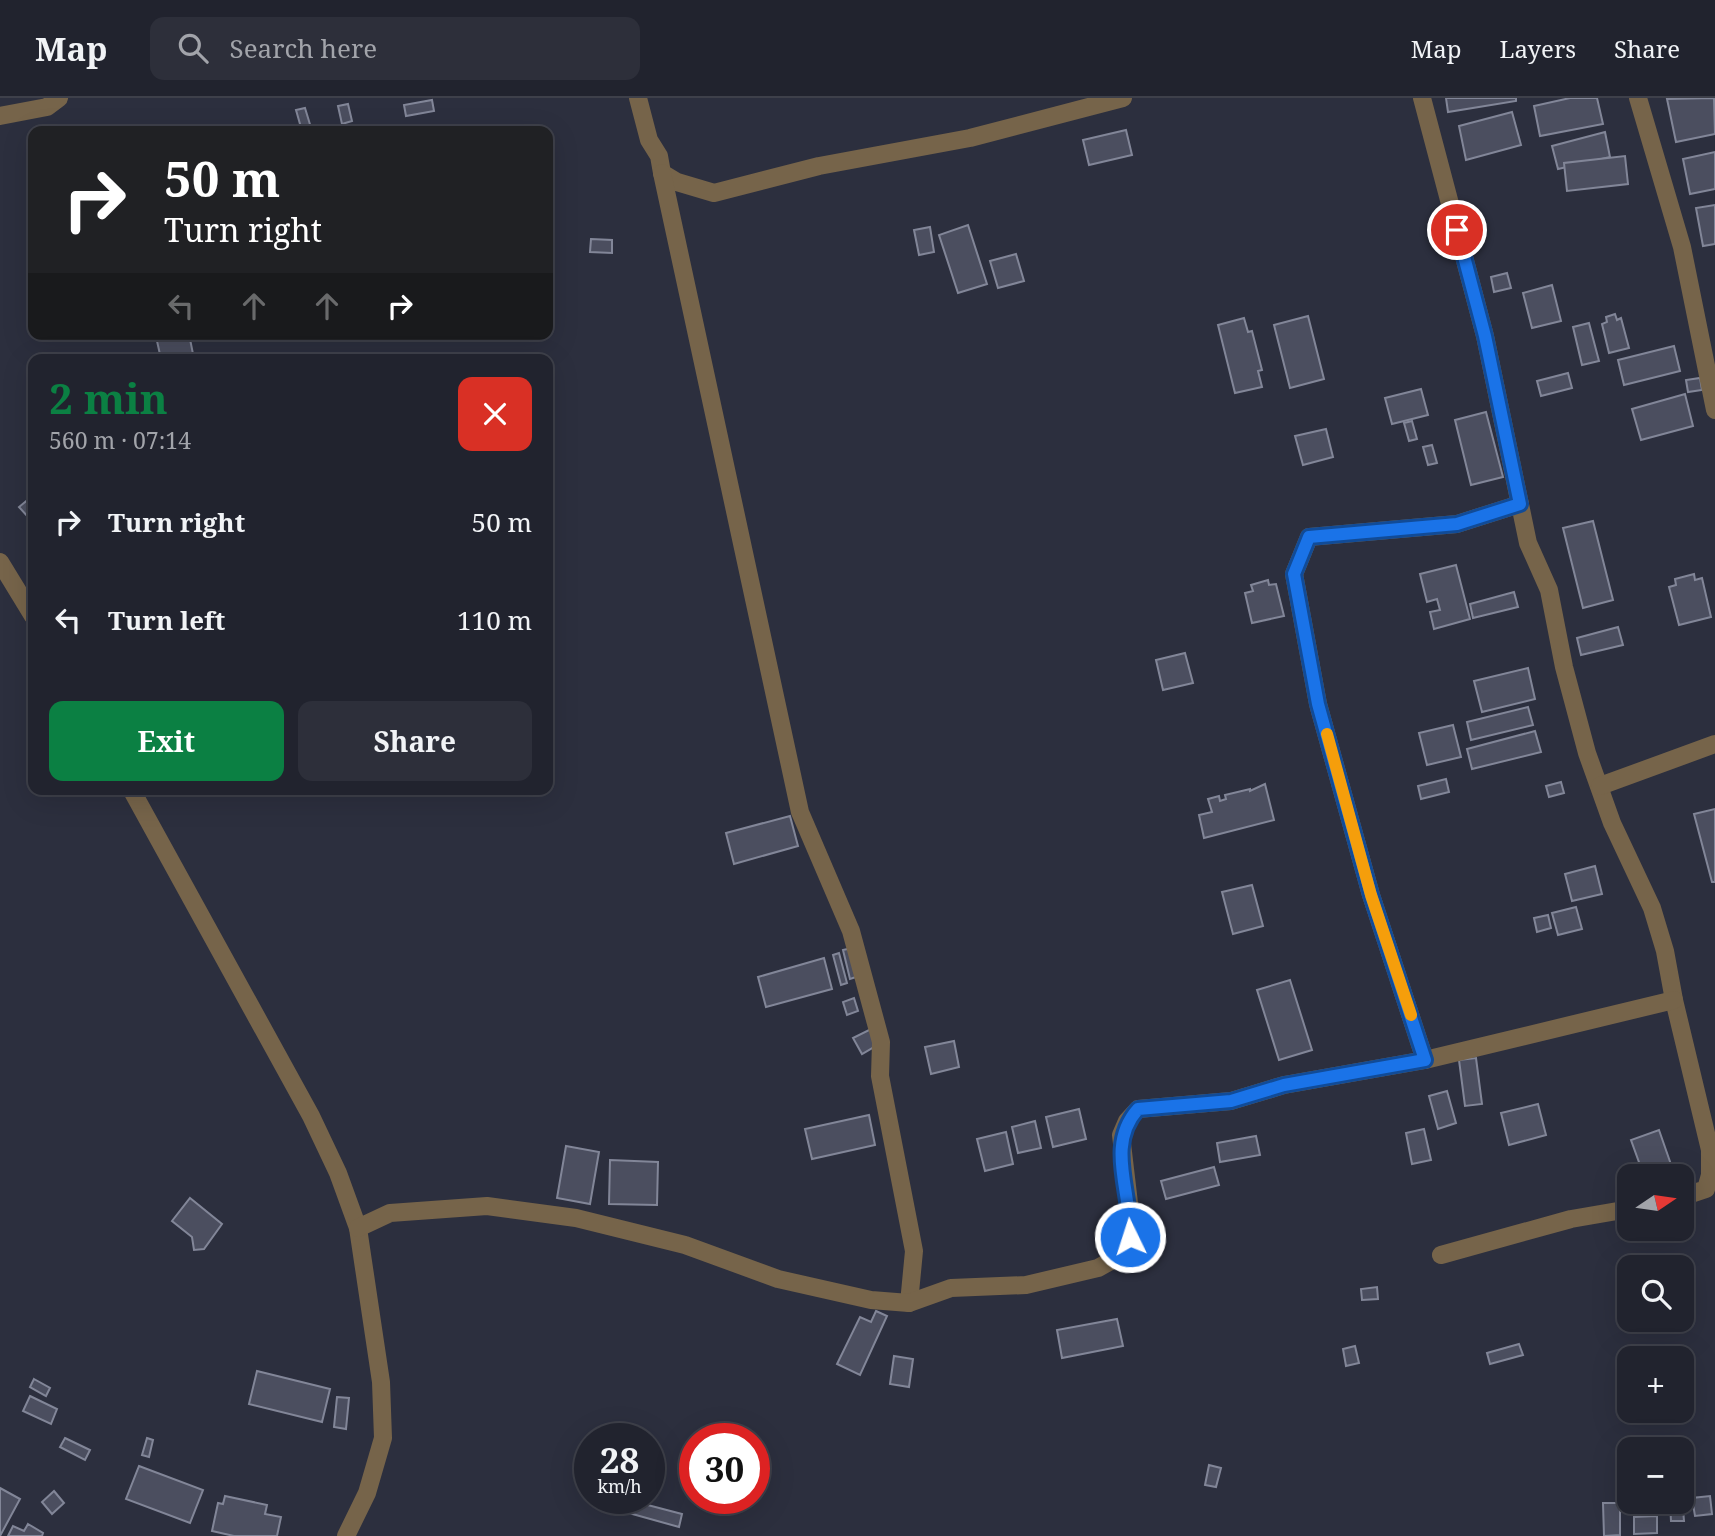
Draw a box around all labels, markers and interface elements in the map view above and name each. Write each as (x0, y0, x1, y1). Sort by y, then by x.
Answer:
search box (150, 17, 640, 80)
text: Map (35, 26, 108, 71)
icon: search (174, 29, 212, 67)
text: Search here (230, 30, 377, 66)
text: Map (1411, 32, 1462, 65)
text: Layers (1500, 32, 1576, 65)
text: Share (1614, 32, 1680, 65)
text: 50 m (164, 145, 280, 211)
icon: right (49, 154, 140, 245)
pin (1427, 200, 1487, 260)
text: Turn right (164, 208, 322, 251)
icon: arrive (1438, 211, 1476, 249)
icon: left (162, 287, 200, 325)
icon: ahead (235, 287, 273, 325)
icon: ahead (308, 287, 346, 325)
icon: right (381, 287, 419, 325)
text: 2 min (49, 369, 168, 426)
button: close (458, 377, 532, 451)
text: 560 m · 07:14 (49, 424, 191, 456)
icon: right (49, 503, 87, 541)
text: Turn right (108, 504, 245, 540)
text: 50 m (472, 504, 532, 540)
icon: left (49, 601, 87, 639)
text: Turn left (108, 602, 225, 638)
text: 110 m (457, 602, 532, 638)
button: Exit (49, 701, 284, 781)
button: Share (298, 701, 532, 781)
north arrow (1617, 1164, 1694, 1241)
map controls (1617, 1164, 1694, 1514)
position arrow (1093, 1200, 1167, 1274)
button: search (1617, 1255, 1694, 1332)
button: + (1617, 1346, 1694, 1423)
speed limit sign: 30 (679, 1423, 770, 1514)
text: 28 (600, 1436, 639, 1483)
button: − (1617, 1437, 1694, 1514)
text: km/h (597, 1474, 642, 1498)

